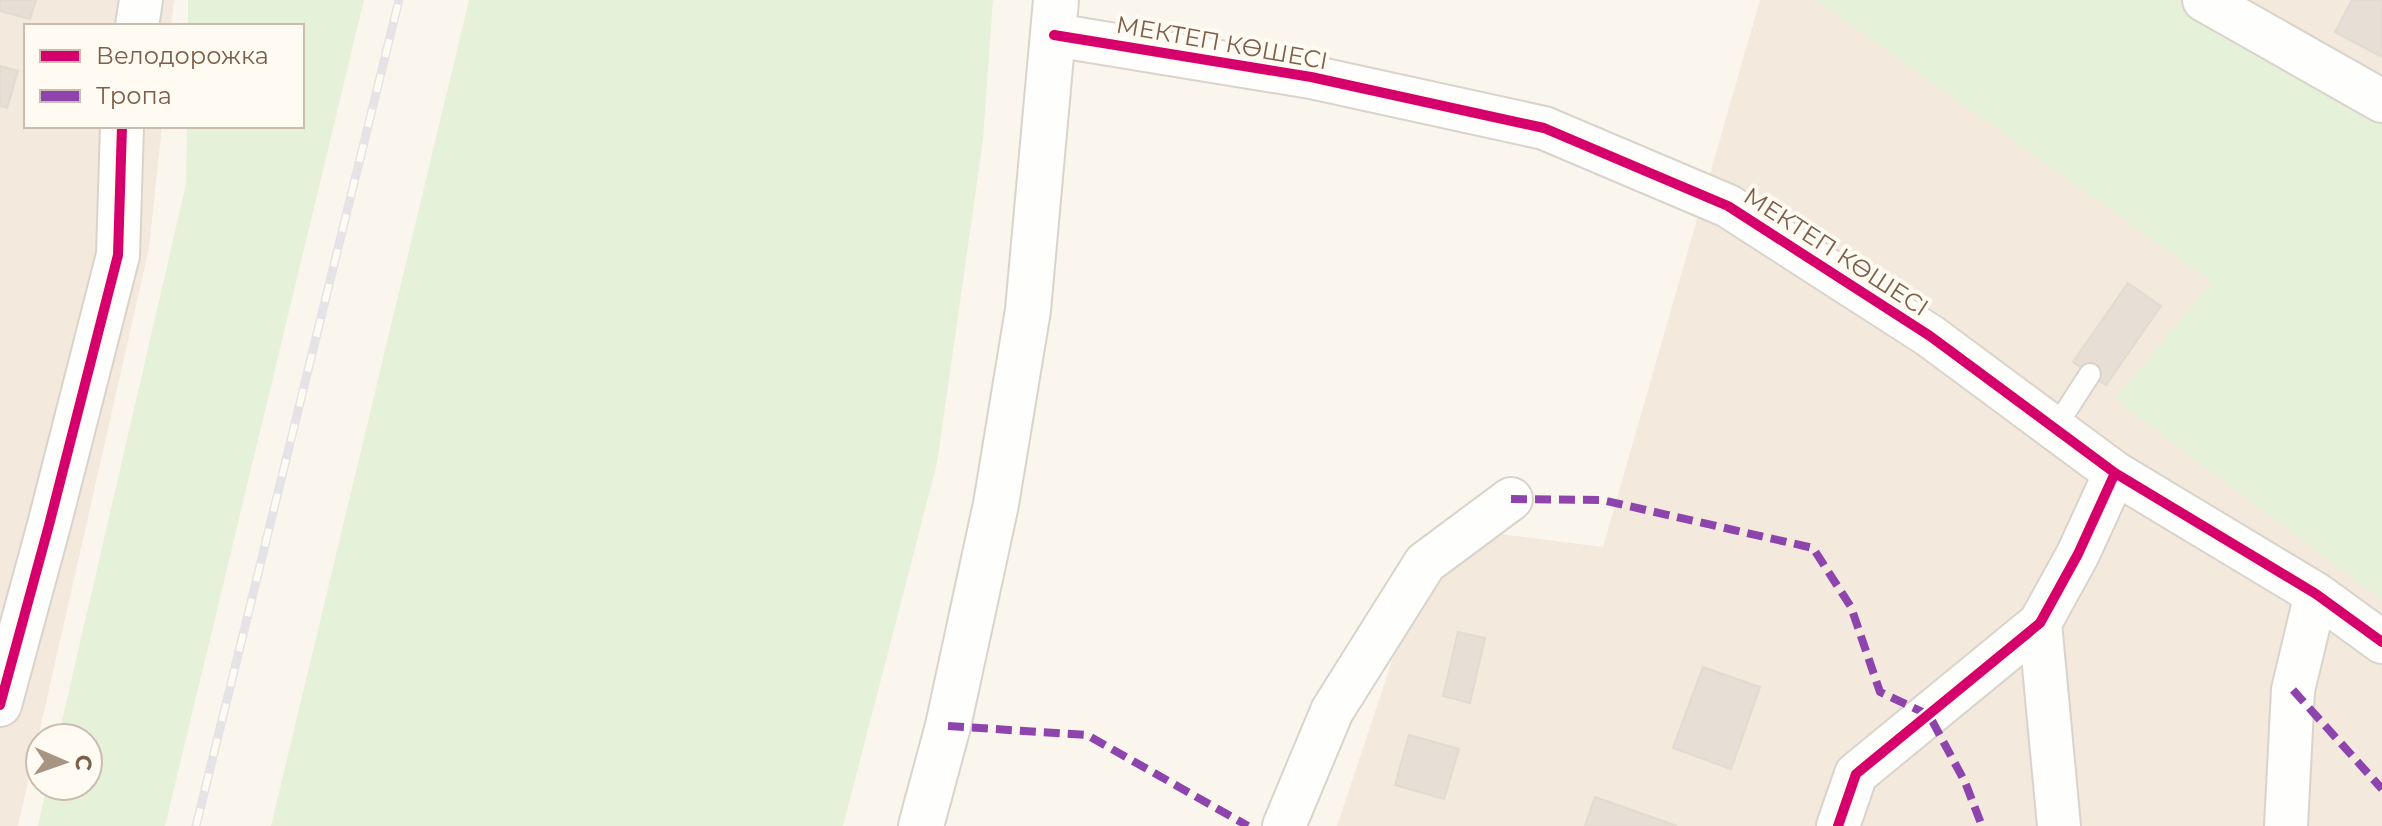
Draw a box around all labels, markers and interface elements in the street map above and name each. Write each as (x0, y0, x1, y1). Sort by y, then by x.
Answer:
street label: МЕКТЕП КӨШЕСІ (1114, 10, 1330, 75)
legend (24, 24, 304, 128)
text: Велодорожка (96, 41, 269, 70)
text: Тропа (96, 81, 172, 110)
street label: МЕКТЕП КӨШЕСІ (1738, 181, 1934, 322)
north arrow (24, 722, 104, 802)
text: С (70, 754, 97, 771)

